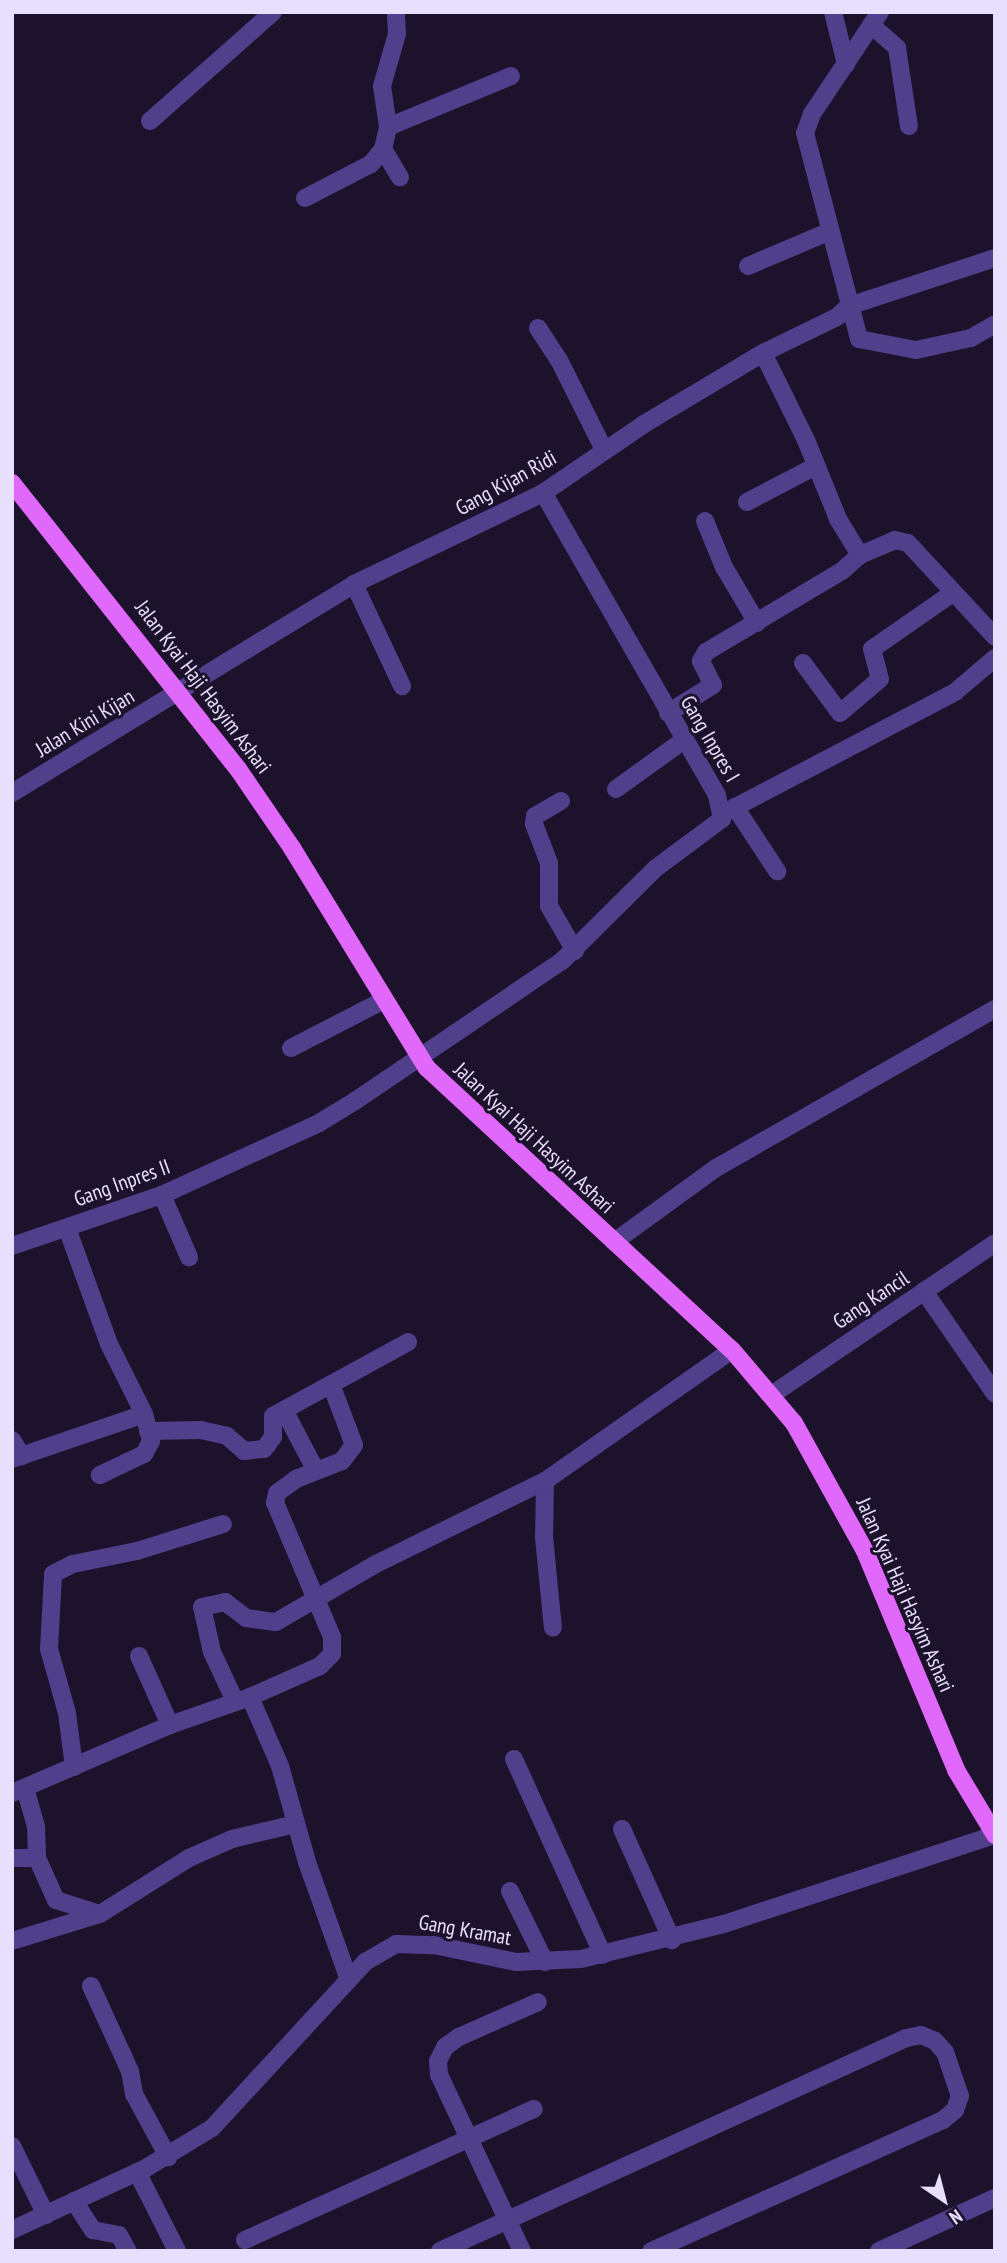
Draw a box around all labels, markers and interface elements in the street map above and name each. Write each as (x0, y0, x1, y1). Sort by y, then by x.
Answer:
street label: Gang Kijan Ridi (451, 445, 561, 521)
street label: Jalan Kyai Haji Hasyim Ashari (130, 595, 276, 779)
street label: Jalan Kini Kijan (31, 684, 139, 762)
street label: Gang Inpres I (675, 691, 745, 787)
street label: Jalan Kyai Haji Hasyim Ashari (448, 1057, 620, 1219)
street label: Gang Inpres II (70, 1154, 174, 1212)
street label: Gang Kancil (828, 1266, 914, 1334)
street label: Jalan Kyai Haji Hasyim Ashari (851, 1494, 959, 1696)
street label: Gang Kramat (417, 1909, 513, 1951)
north arrow (909, 2165, 979, 2235)
text: N (945, 2204, 967, 2230)

